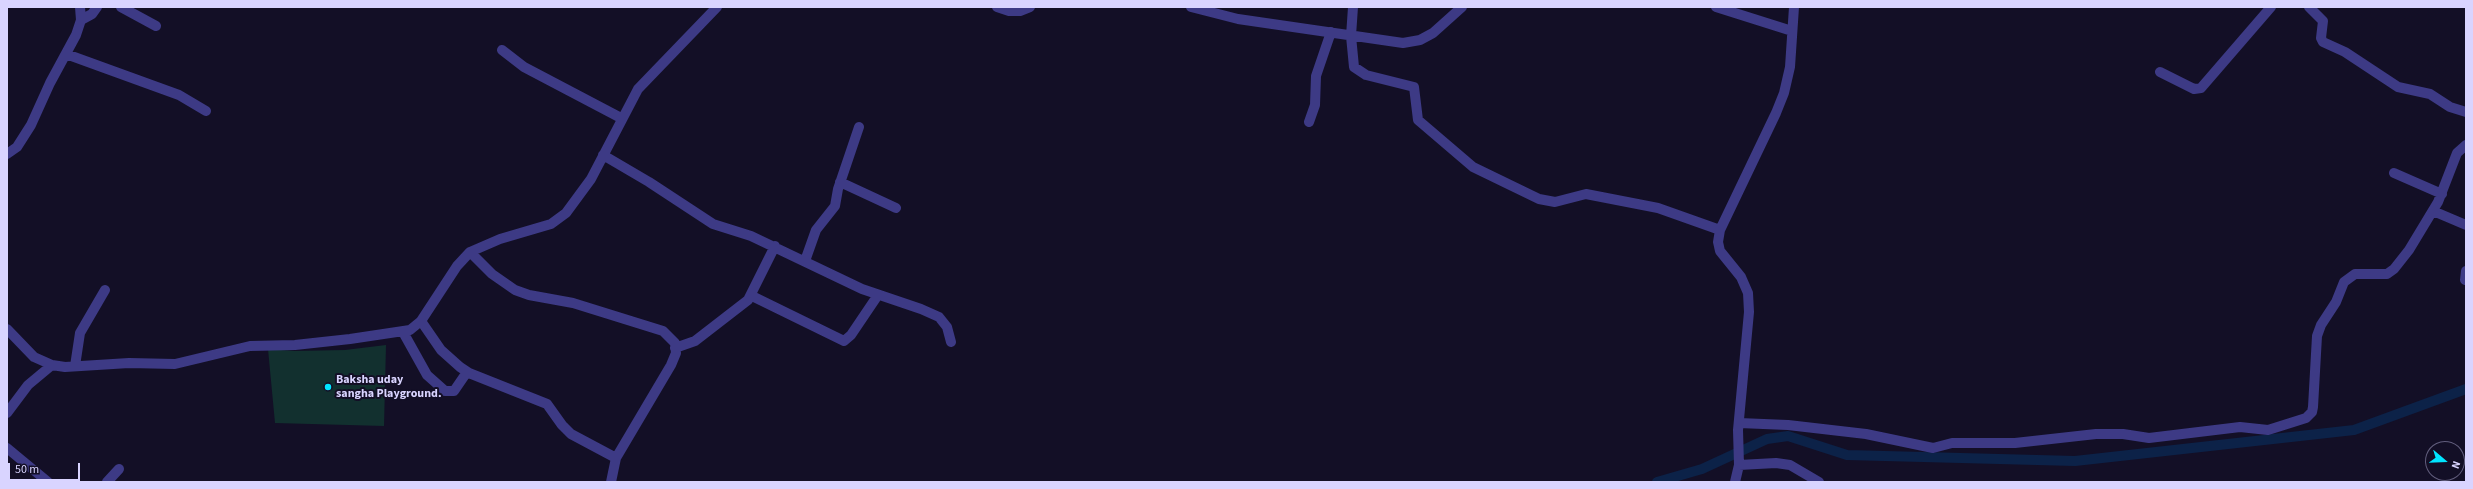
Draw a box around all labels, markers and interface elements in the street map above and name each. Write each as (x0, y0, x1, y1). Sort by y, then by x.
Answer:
place label: Baksha uday sangha Playground. (336, 373, 442, 401)
marker: Baksha uday sangha Playground. (323, 382, 333, 392)
north arrow (2425, 441, 2465, 481)
scale bar (10, 455, 82, 481)
text: N (2448, 459, 2464, 471)
text: 50 m (15, 461, 39, 478)

